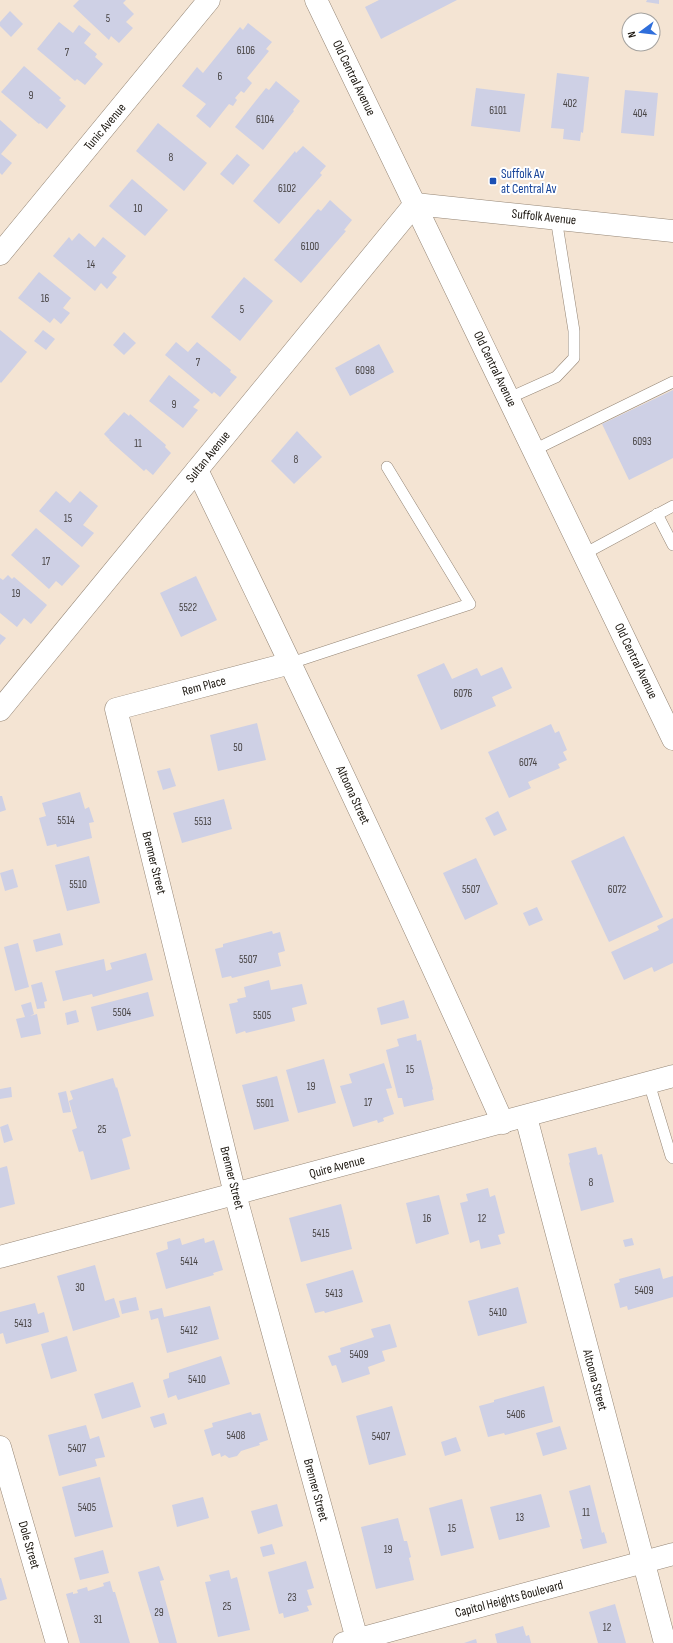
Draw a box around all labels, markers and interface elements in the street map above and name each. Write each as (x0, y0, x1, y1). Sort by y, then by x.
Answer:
house number: 5 (106, 12, 110, 25)
north arrow (621, 12, 661, 52)
text: N (625, 30, 639, 39)
street label: Old Central Avenue (329, 38, 379, 118)
house number: 6106 (237, 44, 255, 57)
house number: 7 (65, 46, 70, 59)
house number: 6 (218, 70, 223, 83)
house number: 9 (29, 89, 34, 102)
house number: 402 (563, 97, 577, 110)
street label: Tunic Avenue (81, 100, 129, 154)
house number: 6101 (489, 104, 507, 117)
house number: 404 (633, 107, 647, 120)
house number: 6104 (256, 113, 274, 126)
house number: 8 (169, 151, 174, 164)
place label: Suffolk Av at Central Av (501, 166, 557, 197)
marker: Suffolk Av at Central Av (488, 176, 498, 186)
house number: 6102 (278, 182, 297, 195)
house number: 10 (134, 202, 142, 215)
street label: Suffolk Avenue (511, 206, 577, 228)
house number: 6100 (301, 240, 319, 253)
house number: 14 (87, 258, 96, 271)
house number: 16 (41, 292, 50, 305)
house number: 5 (240, 303, 244, 316)
street label: Old Central Avenue (470, 329, 520, 409)
house number: 7 (196, 356, 201, 369)
house number: 6098 (355, 364, 375, 377)
house number: 9 (172, 398, 177, 411)
street label: Sultan Avenue (182, 428, 234, 486)
house number: 6093 (632, 435, 652, 448)
house number: 11 (134, 437, 142, 450)
house number: 8 (294, 453, 299, 466)
house number: 15 (64, 512, 72, 525)
house number: 17 (42, 555, 51, 568)
house number: 19 (12, 587, 20, 600)
house number: 5522 (179, 601, 197, 614)
street label: Old Central Avenue (611, 621, 661, 701)
street label: Rem Place (180, 672, 228, 700)
house number: 6076 (454, 687, 473, 700)
house number: 50 (233, 741, 243, 754)
house number: 6074 (519, 756, 537, 769)
street label: Altoona Street (332, 762, 374, 827)
house number: 5514 (57, 814, 75, 827)
house number: 5513 (194, 815, 212, 828)
street label: Brenner Street (138, 830, 170, 896)
house number: 5510 (69, 878, 87, 891)
house number: 5507 (462, 883, 481, 896)
house number: 6072 (608, 883, 627, 896)
house number: 5507 (239, 953, 258, 966)
house number: 5504 (113, 1006, 132, 1019)
house number: 5505 (253, 1009, 271, 1022)
house number: 15 (406, 1063, 414, 1076)
house number: 19 (307, 1080, 315, 1093)
house number: 17 (364, 1096, 373, 1109)
house number: 5501 (256, 1097, 274, 1110)
house number: 25 (98, 1123, 106, 1136)
street label: Brenner Street (216, 1145, 248, 1211)
street label: Quire Avenue (307, 1152, 367, 1182)
house number: 8 (589, 1176, 594, 1189)
house number: 16 (423, 1212, 432, 1225)
house number: 12 (478, 1212, 487, 1225)
house number: 5415 (312, 1227, 330, 1240)
house number: 5414 (180, 1255, 198, 1268)
house number: 30 (75, 1281, 85, 1294)
house number: 5409 (635, 1284, 654, 1297)
house number: 5413 (325, 1287, 343, 1300)
house number: 5410 (489, 1306, 507, 1319)
house number: 5413 (14, 1317, 32, 1330)
house number: 5412 (180, 1324, 198, 1337)
street label: Altoona Street (579, 1347, 611, 1412)
house number: 5409 (350, 1348, 369, 1361)
house number: 5410 (188, 1373, 206, 1386)
house number: 5406 (507, 1408, 526, 1421)
house number: 5408 (227, 1429, 246, 1442)
house number: 5407 (372, 1430, 391, 1443)
house number: 5407 (68, 1442, 87, 1455)
street label: Brenner Street (300, 1457, 332, 1523)
house number: 5405 (78, 1501, 96, 1514)
house number: 11 (582, 1506, 590, 1519)
house number: 13 (516, 1511, 525, 1524)
street label: Dole Street (15, 1519, 43, 1571)
house number: 15 (448, 1522, 456, 1535)
house number: 19 (384, 1543, 392, 1556)
street label: Capitol Heights Boulevard (453, 1577, 565, 1621)
house number: 23 (287, 1591, 297, 1604)
house number: 25 (223, 1600, 231, 1613)
house number: 29 (154, 1606, 164, 1619)
house number: 31 (94, 1613, 102, 1626)
house number: 12 (603, 1621, 612, 1634)

